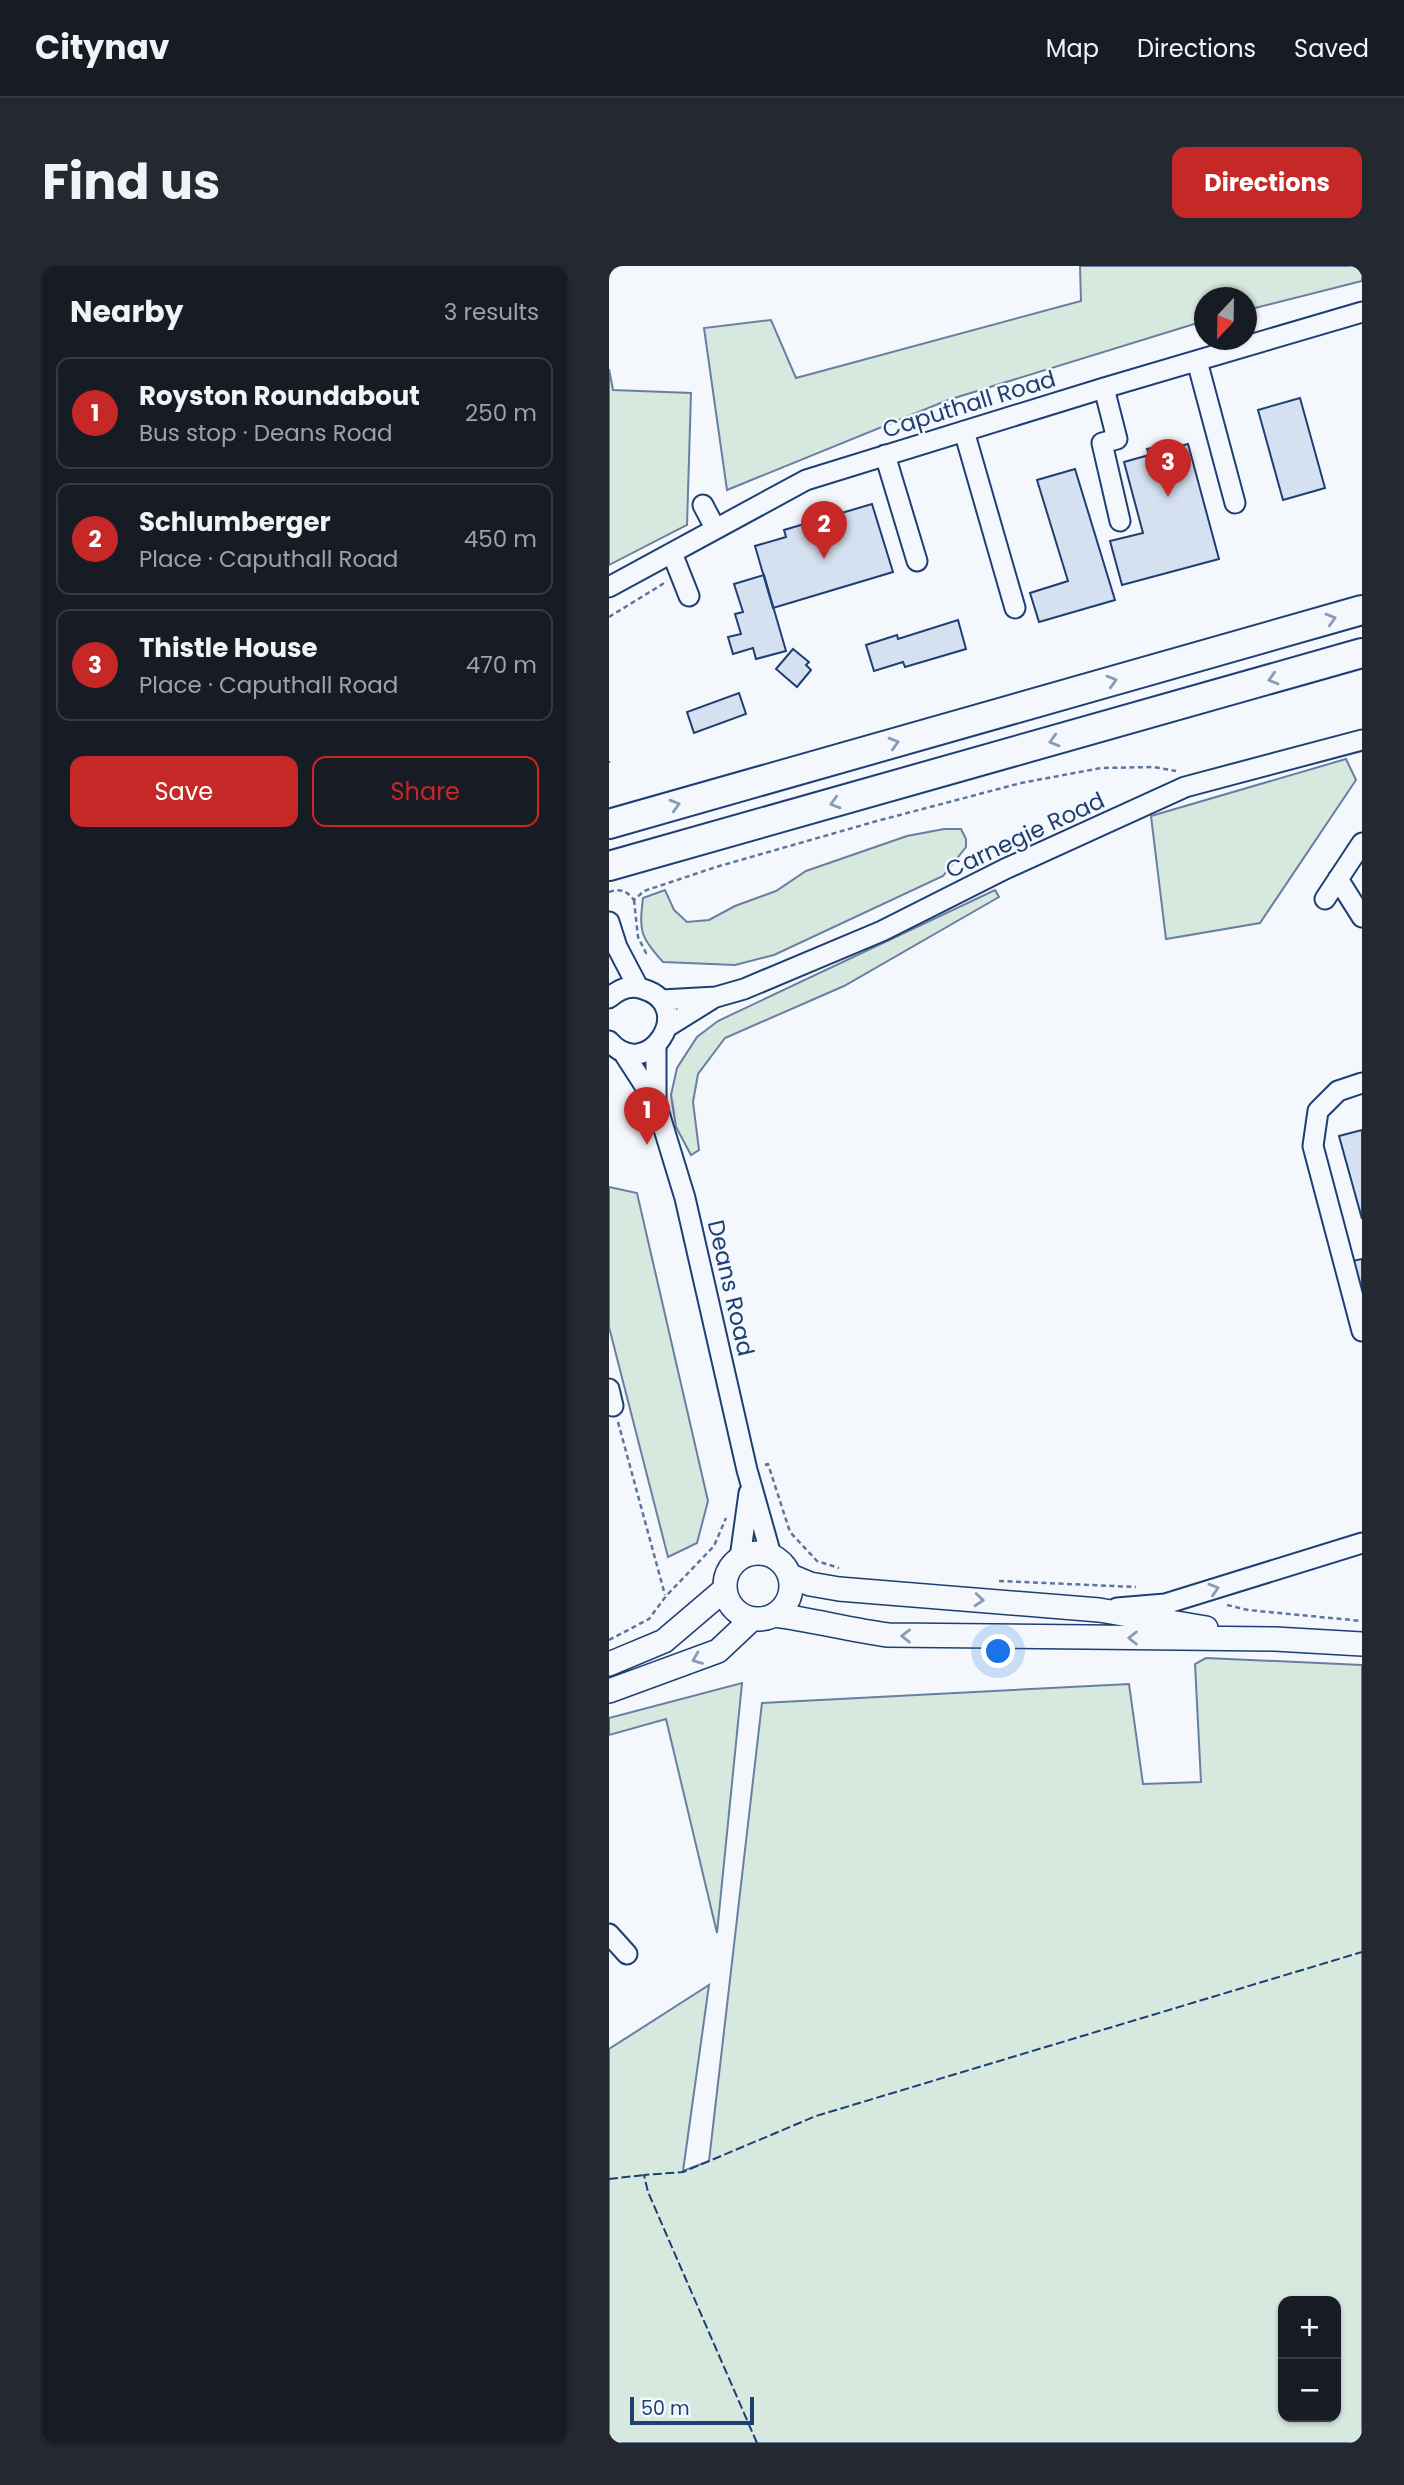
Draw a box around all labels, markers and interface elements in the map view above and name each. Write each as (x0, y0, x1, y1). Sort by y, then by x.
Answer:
text: Citynav (35, 24, 169, 71)
text: Map (1046, 32, 1099, 65)
text: Directions (1137, 32, 1256, 65)
text: Saved (1294, 32, 1369, 65)
button: Directions (1172, 147, 1362, 218)
text: Find us (42, 148, 220, 216)
north arrow (1194, 287, 1257, 350)
text: Nearby (70, 290, 184, 333)
text: 3 results (444, 296, 539, 328)
street label: Caputhall Road (879, 362, 1059, 446)
text: Royston Roundabout (139, 378, 420, 414)
text: 1 (91, 397, 99, 429)
text: 250 m (465, 397, 537, 429)
text: Bus stop · Deans Road (139, 417, 393, 449)
pin: 3 (1145, 439, 1191, 497)
pin: 2 (801, 501, 847, 559)
text: Schlumberger (139, 504, 331, 540)
text: 2 (88, 523, 102, 555)
text: 450 m (464, 523, 537, 555)
text: Place · Caputhall Road (139, 543, 398, 575)
one-way arrow (1325, 613, 1337, 627)
text: Thistle House (139, 630, 317, 666)
text: 3 (88, 649, 102, 681)
text: 470 m (466, 649, 537, 681)
text: Place · Caputhall Road (139, 669, 398, 701)
one-way arrow (1267, 670, 1279, 685)
one-way arrow (1106, 675, 1118, 690)
one-way arrow (1048, 732, 1060, 747)
one-way arrow (887, 737, 899, 752)
button: Save (70, 756, 298, 827)
button: Share (312, 756, 539, 827)
street label: Carnegie Road (940, 784, 1110, 886)
one-way arrow (829, 794, 841, 809)
one-way arrow (668, 799, 680, 814)
pin: 1 (624, 1087, 670, 1145)
street label: Deans Road (700, 1217, 762, 1359)
one-way arrow (1207, 1583, 1219, 1598)
one-way arrow (974, 1592, 985, 1607)
one-way arrow (900, 1628, 911, 1643)
one-way arrow (1127, 1630, 1138, 1646)
your location (981, 1634, 1015, 1668)
one-way arrow (692, 1651, 705, 1665)
map controls (1278, 2296, 1341, 2422)
button: + (1278, 2296, 1341, 2359)
button: − (1278, 2359, 1341, 2422)
scale bar (630, 2394, 754, 2426)
text: 50 m (641, 2395, 690, 2422)

